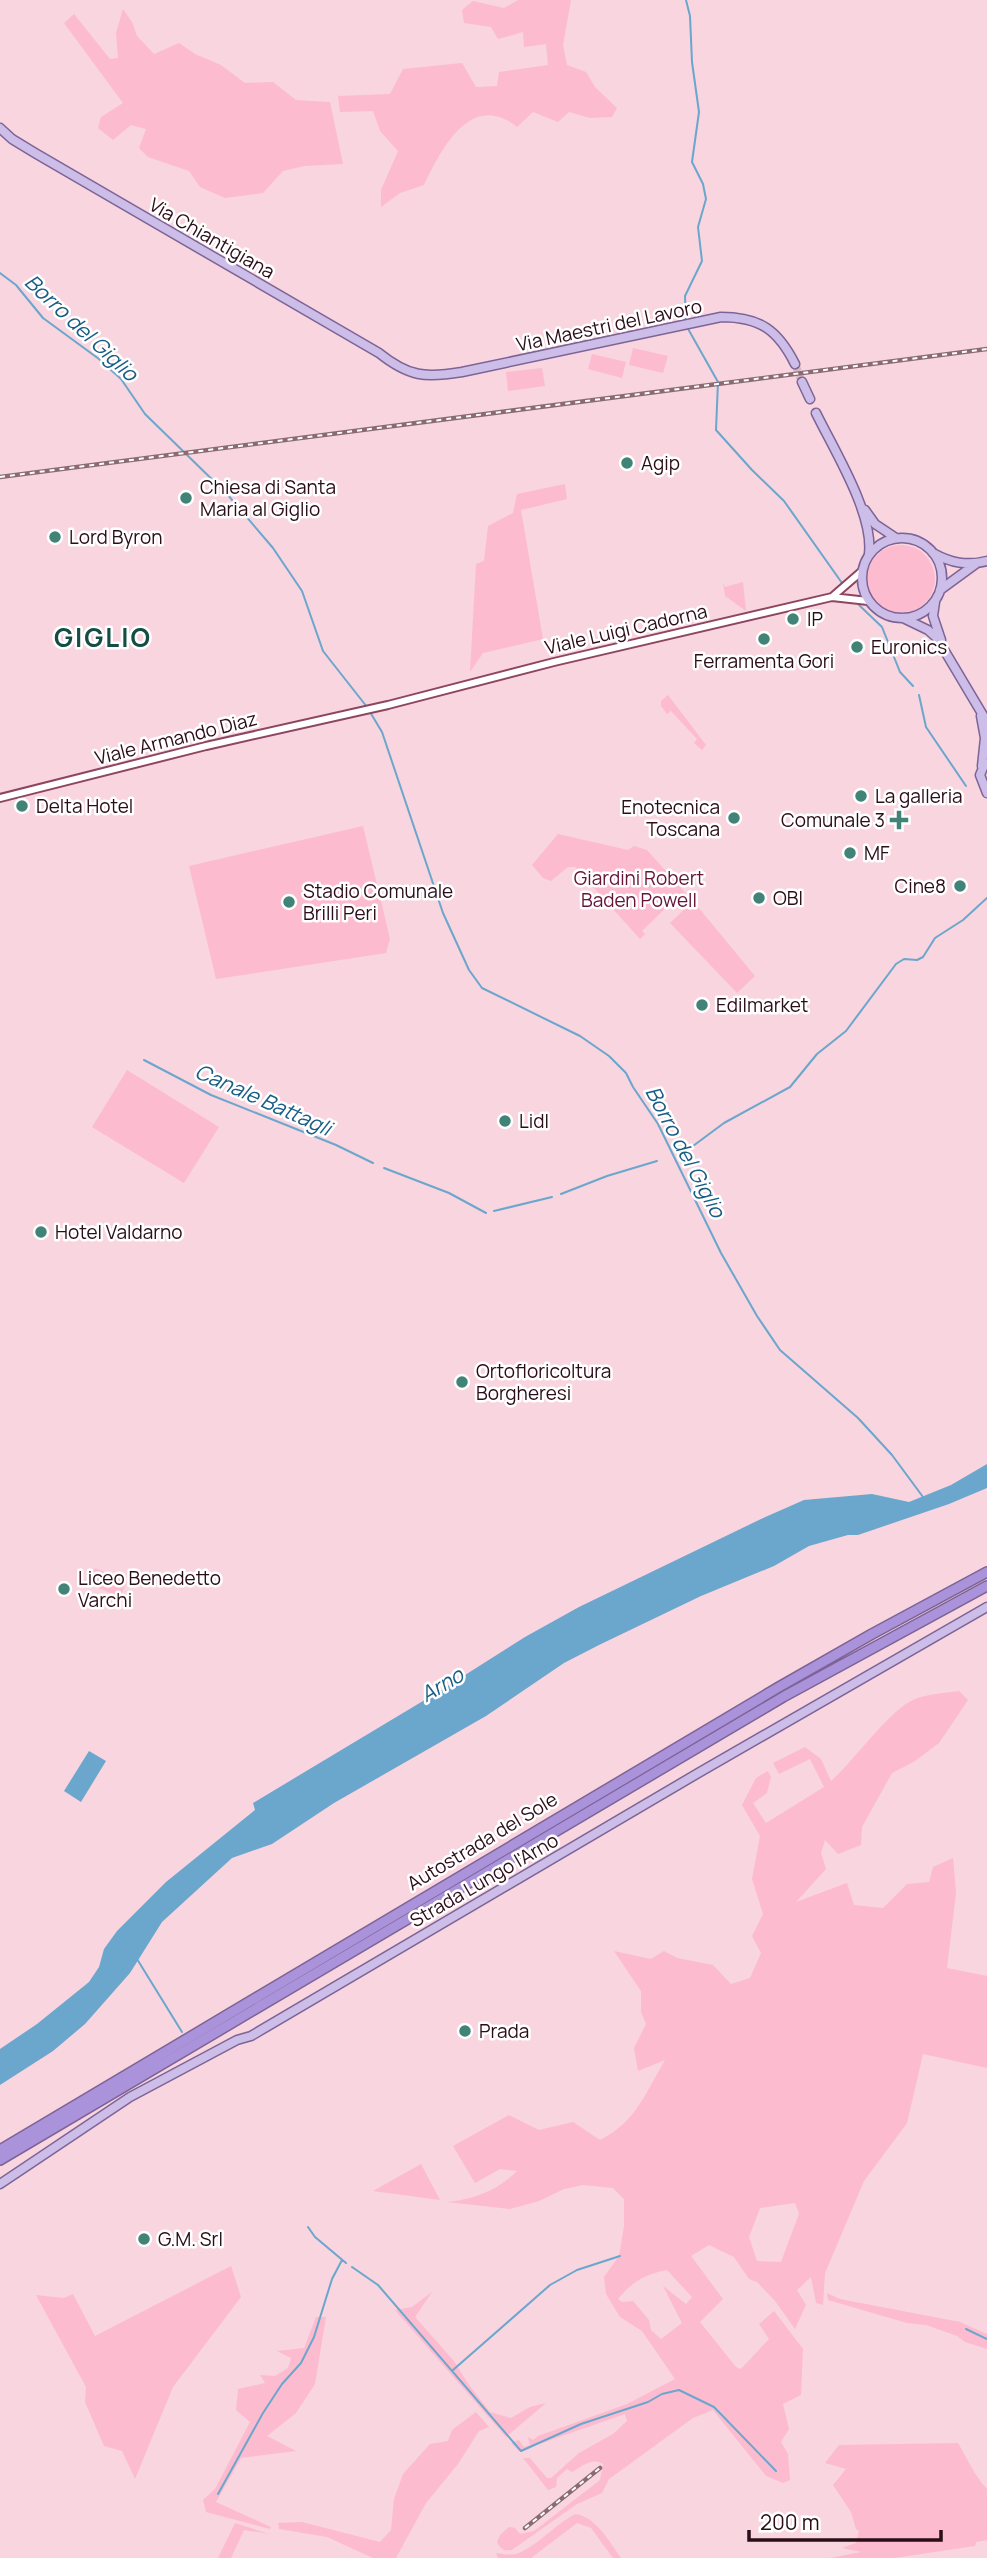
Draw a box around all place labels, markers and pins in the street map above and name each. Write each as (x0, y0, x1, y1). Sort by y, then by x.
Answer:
place label: Agip (641, 450, 680, 476)
marker: Agip (619, 455, 635, 471)
place label: Chiesa di Santa Maria al Giglio (200, 474, 336, 522)
marker: Chiesa di Santa Maria al Giglio (178, 490, 194, 506)
place label: Lord Byron (69, 524, 163, 550)
marker: Lord Byron (47, 529, 63, 545)
place label: IP (807, 606, 823, 632)
marker: IP (785, 611, 801, 627)
marker: Ferramenta Gori (756, 631, 772, 647)
place label: Euronics (871, 634, 947, 660)
marker: Euronics (849, 639, 865, 655)
place label: Ferramenta Gori (694, 648, 834, 674)
place label: La galleria (875, 783, 963, 809)
marker: La galleria (853, 788, 869, 804)
place label: Delta Hotel (36, 793, 133, 819)
place label: Enotecnica Toscana (621, 794, 720, 842)
marker: Delta Hotel (14, 798, 30, 814)
place label: Comunale 3 (781, 807, 885, 833)
marker: Enotecnica Toscana (726, 810, 742, 826)
marker: Comunale 3 (891, 812, 907, 828)
place label: MF (864, 840, 890, 866)
marker: MF (842, 845, 858, 861)
place label: Cine8 (895, 873, 946, 899)
place label: Stadio Comunale Brilli Peri (303, 878, 453, 926)
marker: Cine8 (952, 878, 968, 894)
place label: OBI (773, 885, 803, 911)
marker: OBI (751, 890, 767, 906)
marker: Stadio Comunale Brilli Peri (281, 894, 297, 910)
place label: Edilmarket (716, 992, 808, 1018)
marker: Edilmarket (694, 997, 710, 1013)
place label: Lidl (519, 1108, 549, 1134)
marker: Lidl (497, 1113, 513, 1129)
place label: Hotel Valdarno (55, 1219, 183, 1245)
marker: Hotel Valdarno (33, 1224, 49, 1240)
place label: Ortofloricoltura Borgheresi (476, 1358, 611, 1406)
marker: Ortofloricoltura Borgheresi (454, 1374, 470, 1390)
place label: Liceo Benedetto Varchi (78, 1565, 221, 1613)
marker: Liceo Benedetto Varchi (56, 1581, 72, 1597)
place label: Prada (479, 2018, 529, 2044)
marker: Prada (457, 2023, 473, 2039)
place label: G.M. Srl (158, 2226, 223, 2252)
marker: G.M. Srl (136, 2231, 152, 2247)

